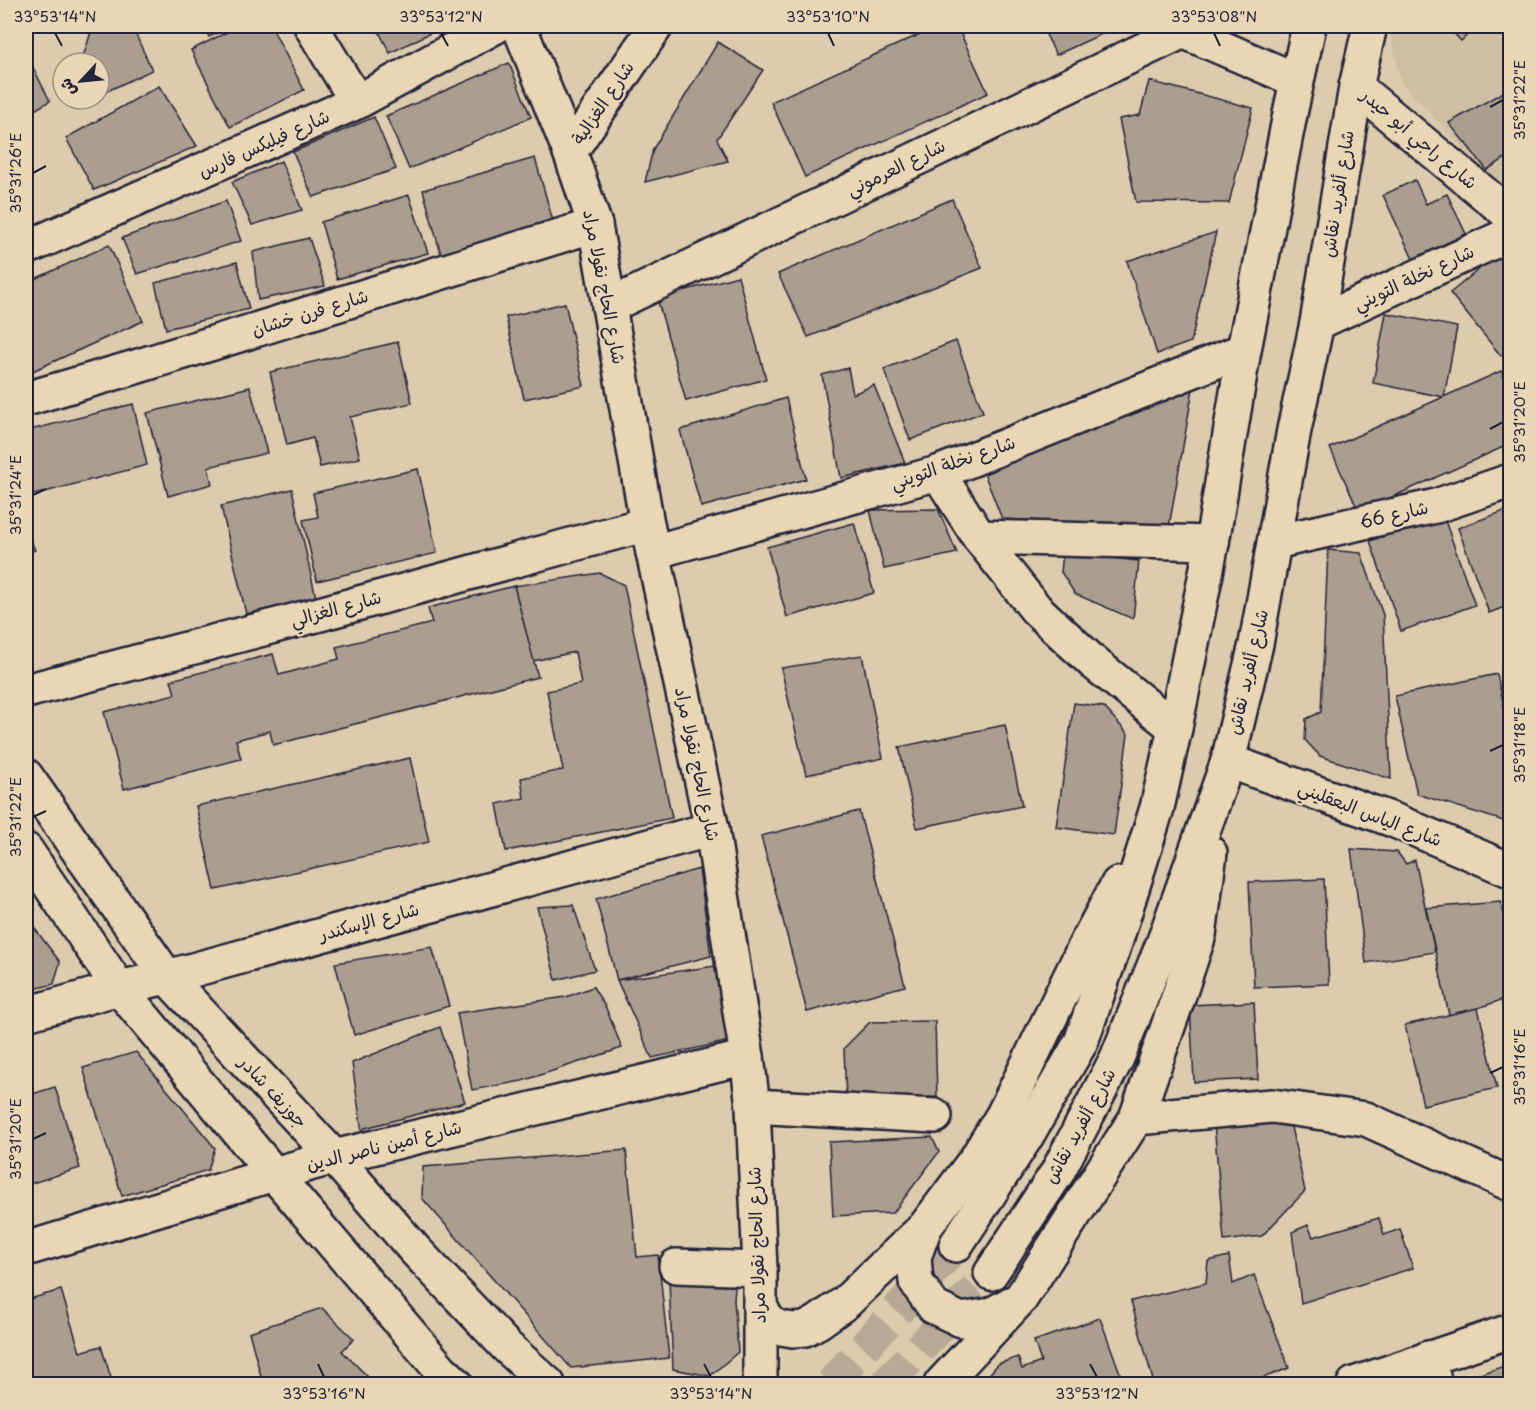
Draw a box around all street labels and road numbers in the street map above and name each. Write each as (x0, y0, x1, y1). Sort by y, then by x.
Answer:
street label: شارع الغزالية (564, 55, 640, 149)
street label: شارع راجي أبو حيدر (1352, 80, 1484, 198)
street label: شارع فيليكس فارس (193, 102, 333, 184)
street label: شارع ألفريد نقاش (1313, 128, 1360, 259)
street label: شارع العرموني (841, 131, 951, 206)
street label: شارع الحاج نقولا مراد (577, 207, 634, 366)
street label: شارع نخلة التويني (1348, 237, 1480, 320)
street label: شارع فرن خشان (248, 281, 371, 342)
street label: شارع نخلة التويني (886, 428, 1020, 499)
street label: شارع 66 (1357, 493, 1431, 535)
street label: شارع الغزالي (287, 582, 385, 636)
street label: شارع ألفريد نقاش (1219, 606, 1274, 737)
street label: شارع الحاج نقولا مراد (669, 684, 728, 843)
street label: شارع الياس البعقليني (1293, 773, 1446, 856)
street label: شارع الإسكندر (314, 894, 422, 947)
street label: جوزيف شادر (232, 1047, 315, 1133)
street label: شارع ألفريد نقاش (1036, 1063, 1122, 1188)
street label: شارع أمين ناصر الدين (303, 1112, 464, 1177)
street label: شارع الحاج نقولا مراد (739, 1166, 772, 1324)

